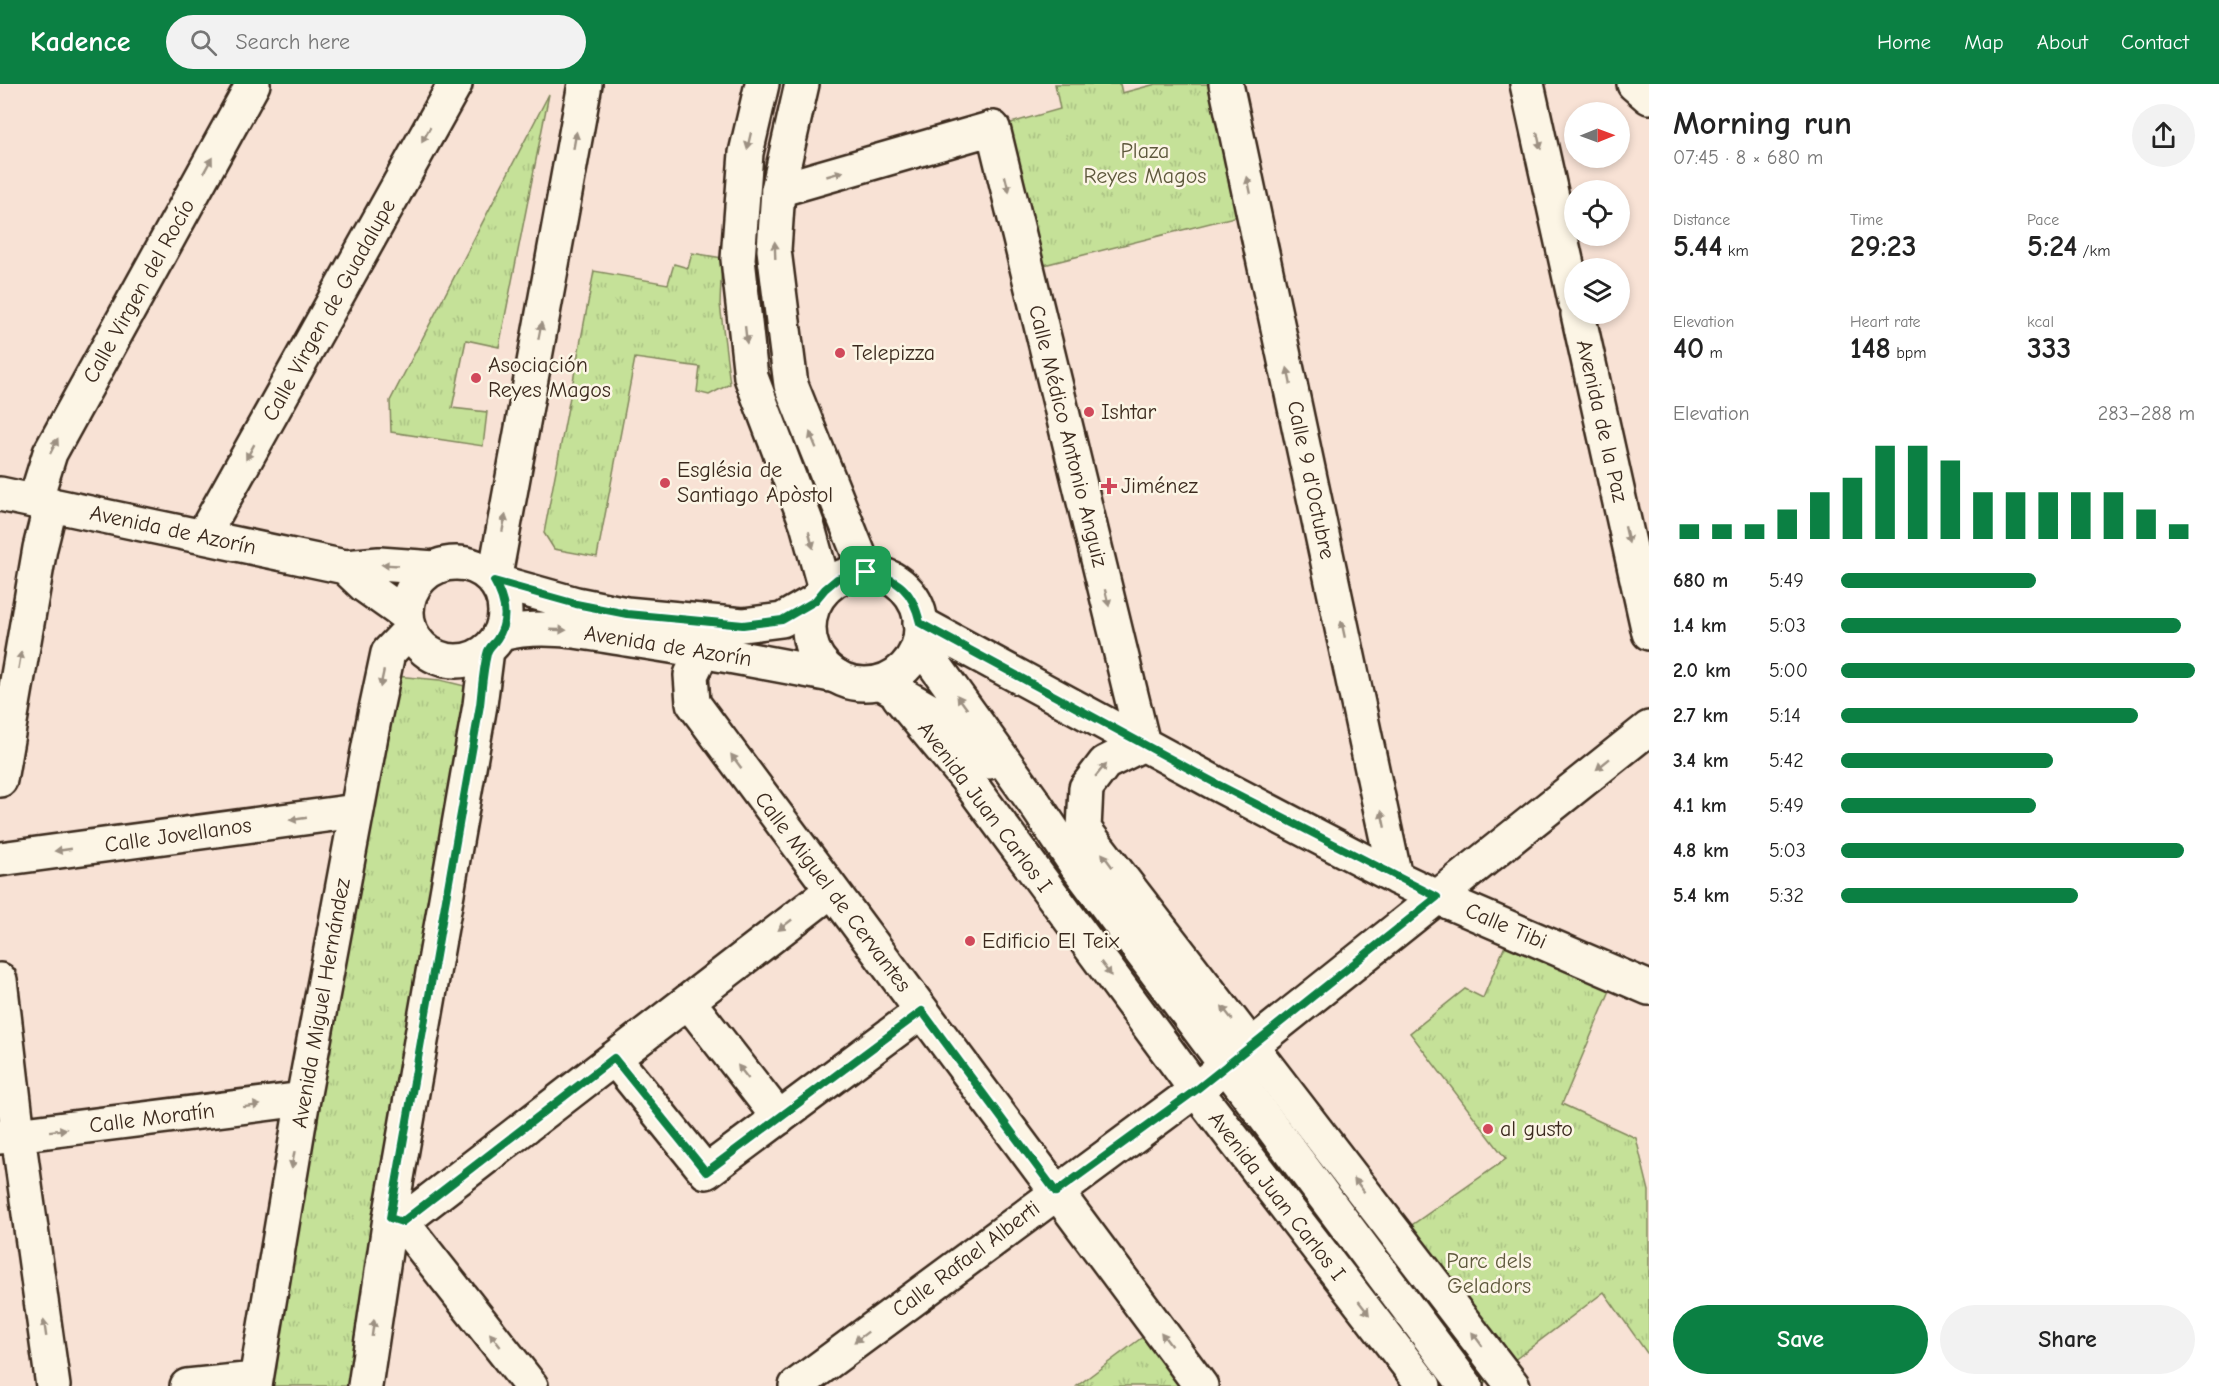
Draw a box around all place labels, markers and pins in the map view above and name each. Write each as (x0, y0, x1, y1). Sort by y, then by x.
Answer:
place label: Telepizza (852, 340, 935, 366)
marker: Telepizza (833, 346, 847, 360)
place label: Asociación Reyes Magos (488, 352, 611, 403)
marker: Asociación Reyes Magos (469, 371, 483, 385)
place label: Ishtar (1101, 399, 1157, 425)
marker: Ishtar (1082, 405, 1096, 419)
place label: Església de Santiago Apòstol (677, 457, 833, 508)
place label: Jiménez (1121, 473, 1198, 499)
marker: Església de Santiago Apòstol (658, 476, 672, 490)
marker: Jiménez (1102, 479, 1116, 493)
pin (840, 546, 891, 597)
place label: Edificio El Teix (982, 928, 1120, 954)
marker: Edificio El Teix (963, 934, 977, 948)
place label: al gusto (1500, 1116, 1573, 1142)
marker: al gusto (1481, 1122, 1495, 1136)

